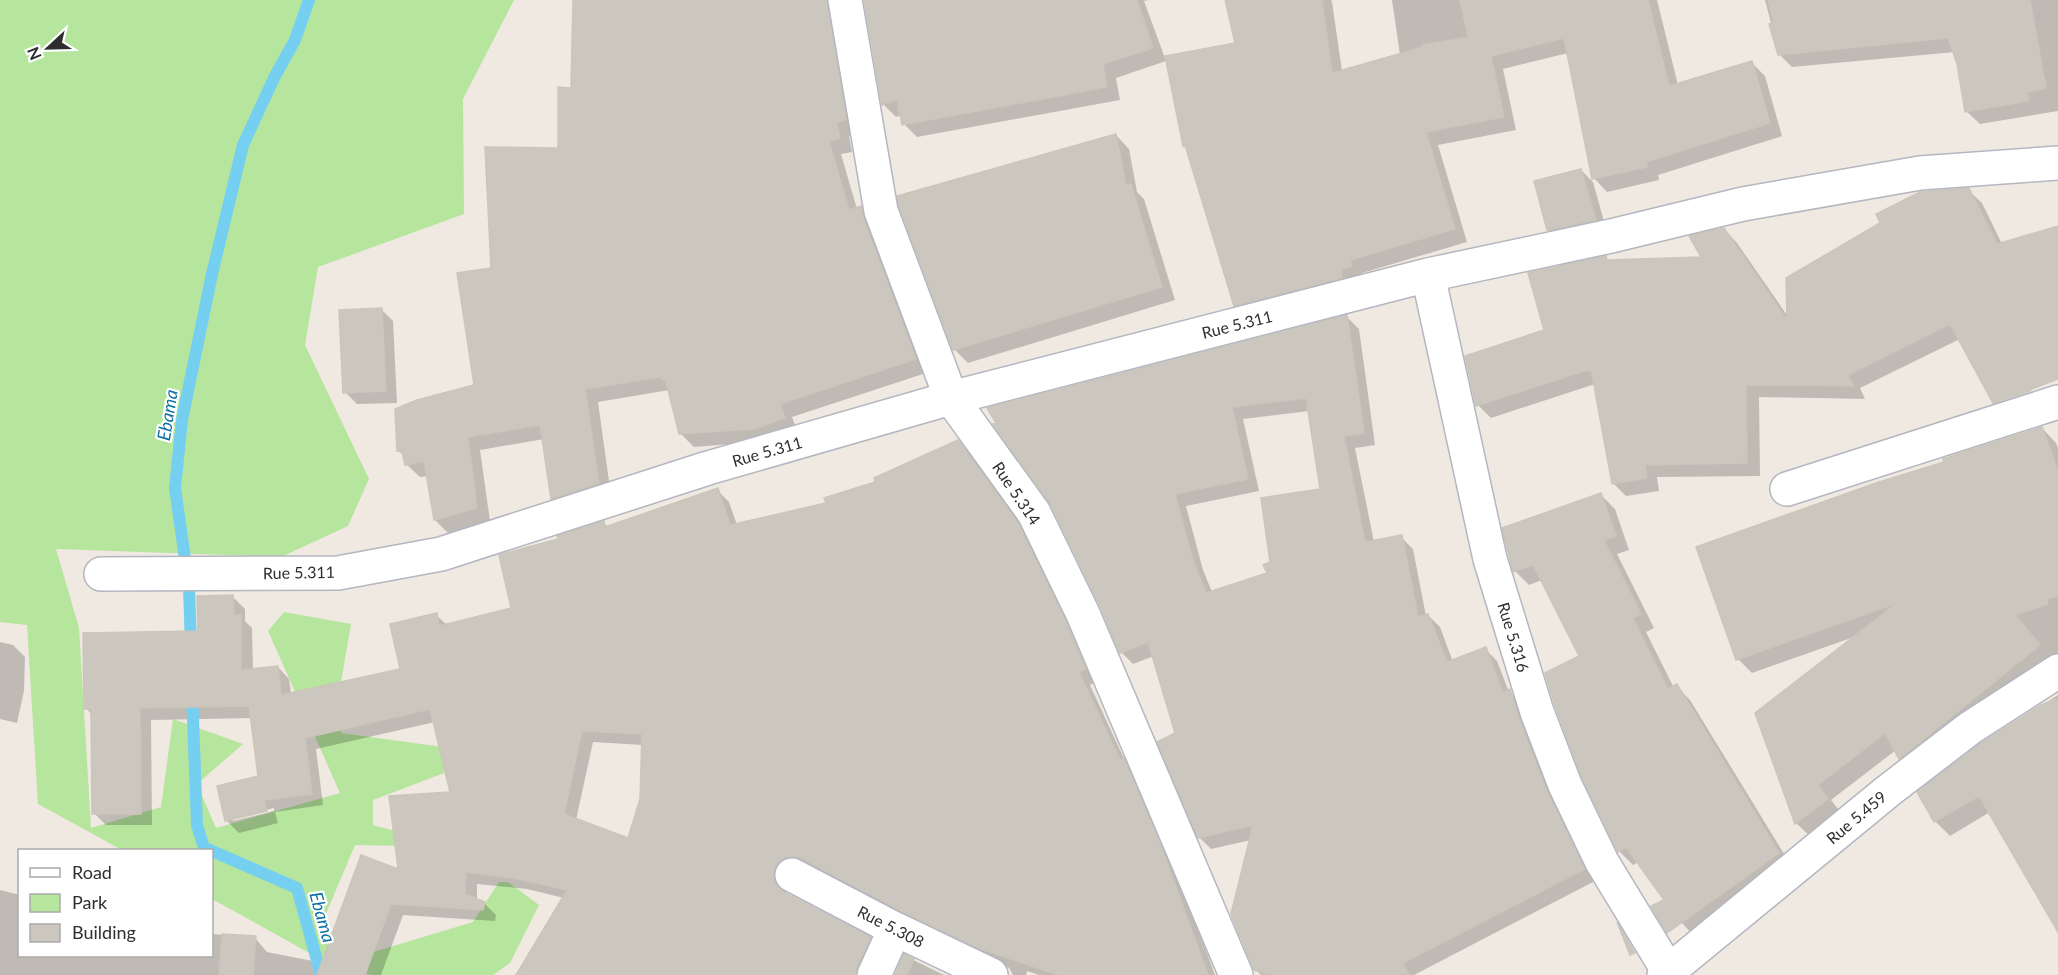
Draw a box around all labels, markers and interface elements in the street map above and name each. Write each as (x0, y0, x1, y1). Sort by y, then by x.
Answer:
north arrow (18, 18, 78, 78)
text: N (23, 45, 45, 63)
street label: Rue 5.311 (1200, 306, 1274, 342)
water label: Ebama (152, 388, 182, 442)
street label: Rue 5.311 (730, 432, 804, 470)
street label: Rue 5.314 (989, 458, 1045, 528)
street label: Rue 5.311 (263, 562, 335, 582)
street label: Rue 5.316 (1494, 600, 1534, 674)
street label: Rue 5.459 (1822, 787, 1890, 847)
legend (18, 849, 213, 957)
text: Road (72, 861, 112, 883)
water label: Ebama (305, 889, 341, 945)
text: Park (72, 891, 108, 913)
street label: Rue 5.308 (855, 901, 927, 951)
text: Building (72, 921, 136, 943)

